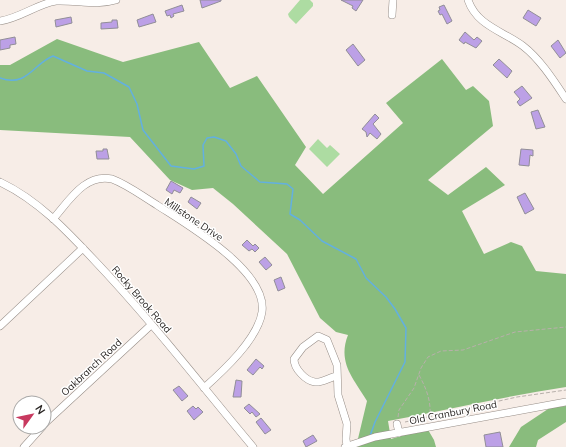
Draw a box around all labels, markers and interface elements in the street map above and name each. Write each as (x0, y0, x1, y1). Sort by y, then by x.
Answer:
street label: Millstone Drive (162, 195, 225, 244)
street label: Rocky Brook Road (109, 263, 174, 335)
street label: Oakbranch Road (58, 336, 124, 399)
north arrow (12, 395, 52, 435)
street label: Old Cranbury Road (408, 398, 498, 427)
text: N (32, 402, 49, 417)

